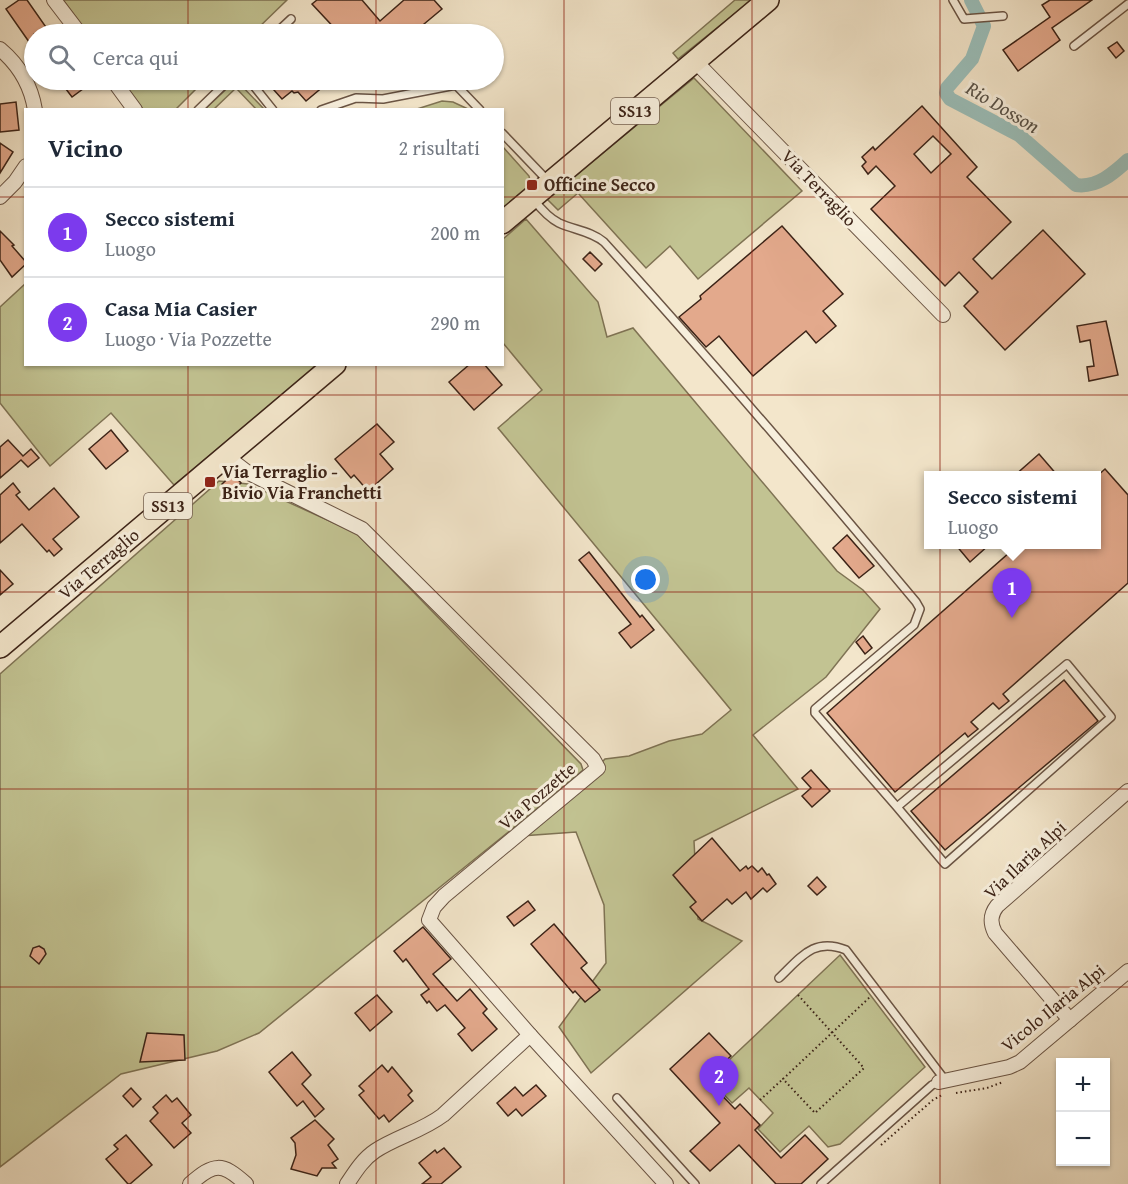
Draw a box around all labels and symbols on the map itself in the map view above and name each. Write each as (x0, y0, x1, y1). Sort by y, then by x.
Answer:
water label: Rio Dosson (960, 73, 1046, 140)
road number: SS13 (611, 98, 659, 124)
street label: Via Terraglio (775, 143, 863, 232)
place label: Officine Secco (544, 171, 656, 198)
marker: Officine Secco (525, 178, 539, 192)
place label: Via Terraglio - Bivio Via Franchetti (222, 458, 382, 506)
marker: Via Terraglio - Bivio Via Franchetti (203, 475, 217, 489)
road number: SS13 (144, 493, 192, 519)
street label: Via Terraglio (52, 522, 145, 606)
your location (631, 565, 660, 594)
pin: 1 (992, 568, 1032, 618)
street label: Via Pozzette (492, 755, 581, 836)
street label: Via Ilaria Alpi (977, 814, 1072, 905)
street label: Vicolo Ilaria Alpi (995, 957, 1111, 1058)
pin: 2 (700, 1056, 738, 1106)

